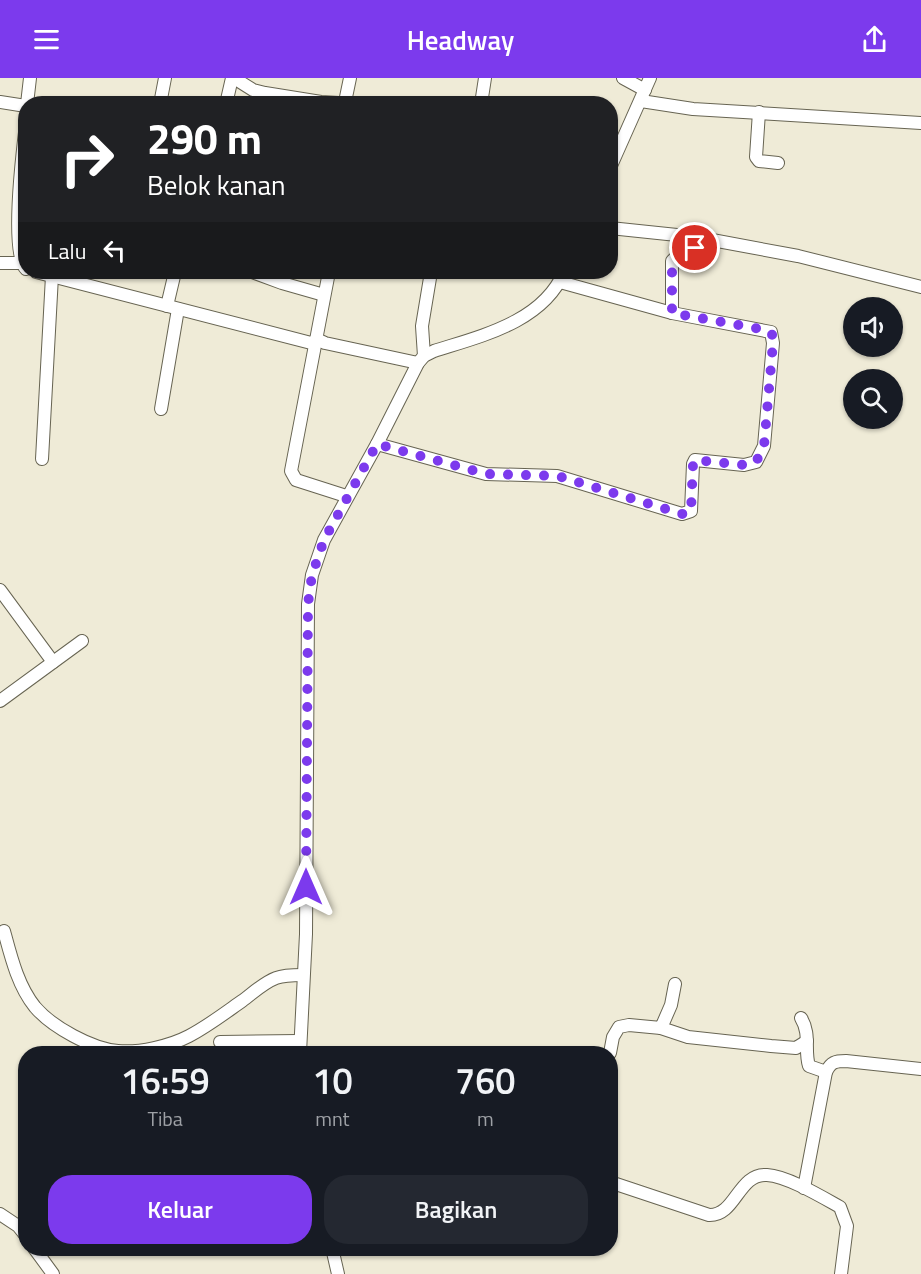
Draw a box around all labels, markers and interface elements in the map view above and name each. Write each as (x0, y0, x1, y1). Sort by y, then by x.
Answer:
text: Headway (407, 19, 514, 60)
icon: menu (30, 23, 63, 56)
icon: share (858, 23, 891, 56)
text: 290 m (147, 106, 262, 170)
icon: right (48, 120, 126, 198)
text: Belok kanan (147, 164, 286, 205)
pin (669, 222, 720, 273)
icon: arrive (678, 231, 711, 264)
text: Lalu (48, 234, 86, 268)
icon: left (98, 234, 131, 267)
map controls (843, 297, 903, 429)
button: sound (843, 297, 903, 357)
button: search (843, 369, 903, 429)
position arrow (274, 855, 338, 919)
text: 16:59 (120, 1053, 210, 1108)
text: 10 (312, 1053, 353, 1108)
text: 760 (455, 1053, 516, 1108)
text: Tiba (147, 1103, 183, 1134)
text: mnt (315, 1103, 350, 1134)
text: m (477, 1103, 494, 1134)
button: Keluar (48, 1175, 312, 1244)
button: Bagikan (324, 1175, 588, 1244)

